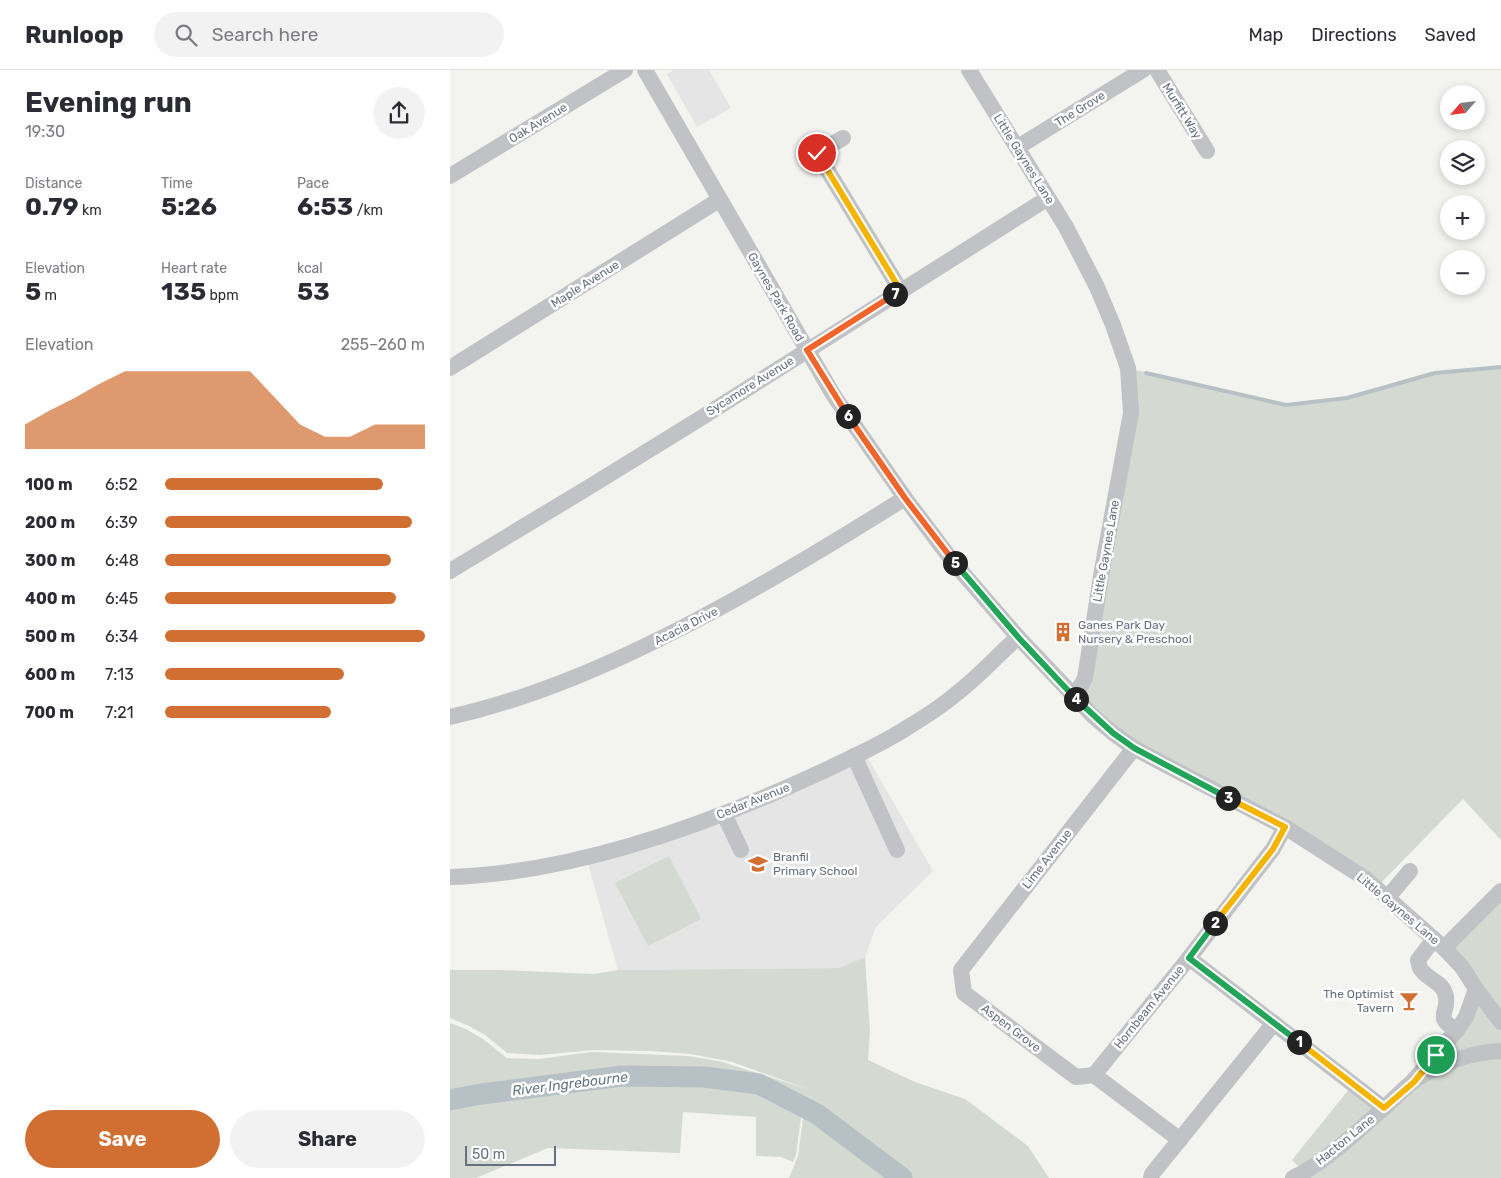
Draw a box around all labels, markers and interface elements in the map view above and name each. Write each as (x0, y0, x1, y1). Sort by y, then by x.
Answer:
search box (154, 12, 504, 57)
text: Runloop (25, 21, 124, 49)
icon: search (172, 21, 200, 49)
text: Search here (212, 23, 318, 46)
text: Map (1248, 24, 1283, 46)
text: Directions (1311, 24, 1397, 46)
text: Saved (1425, 24, 1476, 46)
street label: Murfitt Way (1160, 81, 1205, 142)
north arrow (1440, 85, 1485, 130)
map controls (1440, 85, 1485, 295)
text: Evening run (25, 86, 192, 119)
button: share (373, 87, 425, 139)
street label: The Grove (1052, 88, 1108, 130)
street label: Oak Avenue (506, 100, 570, 146)
street label: Little Gaynes Lane (991, 111, 1057, 207)
text: 19:30 (25, 122, 65, 141)
pin (796, 132, 838, 174)
icon: check (803, 139, 831, 167)
button: layers (1440, 140, 1485, 185)
text: Distance (25, 175, 82, 192)
text: Time (161, 175, 193, 192)
text: Pace (297, 175, 329, 192)
text: 0.79 (25, 192, 79, 221)
text: 5:26 (161, 192, 217, 221)
text: 6:53 (297, 192, 353, 221)
button: + (1440, 195, 1485, 240)
text: km (79, 202, 102, 219)
text: /km (353, 202, 383, 219)
street label: Gaynes Park Road (745, 250, 807, 344)
button: − (1440, 250, 1485, 295)
street label: Maple Avenue (548, 257, 622, 310)
text: Elevation (25, 260, 85, 277)
text: Heart rate (161, 260, 227, 277)
text: kcal (297, 260, 323, 277)
text: 5 (25, 277, 41, 306)
text: 135 (161, 277, 206, 306)
text: 53 (297, 277, 330, 306)
pin: 7 (882, 282, 908, 306)
text: 7 (891, 286, 900, 303)
text: m (41, 287, 57, 304)
text: bpm (206, 287, 239, 304)
text: Elevation (25, 335, 94, 354)
text: 255–260 m (341, 335, 425, 354)
street label: Sycamore Avenue (704, 353, 797, 419)
pin: 6 (836, 404, 860, 428)
text: 6 (844, 408, 853, 425)
text: 100 m (25, 475, 73, 494)
text: 6:52 (105, 475, 138, 494)
street label: Little Gaynes Lane (1090, 499, 1122, 603)
text: 200 m (25, 513, 75, 532)
text: 6:39 (105, 513, 138, 532)
pin: 5 (942, 550, 968, 576)
text: 300 m (25, 551, 75, 570)
text: 6:48 (105, 551, 139, 570)
text: 5 (951, 555, 960, 572)
text: 400 m (25, 589, 76, 608)
text: 6:45 (105, 589, 138, 608)
street label: Acacia Drive (652, 604, 720, 648)
place label: Ganes Park Day Nursery & Preschool (1078, 618, 1192, 646)
building icon: Ganes Park Day Nursery & Preschool (1052, 621, 1074, 643)
text: 500 m (25, 627, 75, 646)
text: 6:34 (105, 627, 138, 646)
text: 600 m (25, 665, 75, 684)
text: 7:13 (105, 665, 134, 684)
pin: 4 (1064, 686, 1088, 712)
text: 4 (1072, 691, 1081, 708)
text: 700 m (25, 703, 74, 722)
text: 7:21 (105, 703, 134, 722)
street label: Cedar Avenue (714, 780, 792, 822)
pin: 3 (1216, 786, 1240, 810)
text: 3 (1224, 790, 1233, 807)
street label: Lime Avenue (1019, 826, 1075, 892)
place label: Branfil Primary School (773, 850, 857, 878)
school or university icon: Branfil Primary School (747, 853, 769, 875)
street label: Little Gaynes Lane (1354, 870, 1442, 948)
pin: 2 (1202, 910, 1228, 936)
text: 2 (1211, 915, 1220, 932)
street label: Hornbeam Avenue (1111, 962, 1187, 1051)
place label: The Optimist Tavern (1323, 987, 1394, 1015)
bar icon: The Optimist Tavern (1398, 990, 1420, 1012)
street label: Aspen Grove (979, 1001, 1044, 1055)
pin: 1 (1286, 1030, 1312, 1054)
text: 1 (1296, 1034, 1303, 1051)
pin (1415, 1034, 1457, 1076)
icon: arrive (1422, 1041, 1450, 1069)
water label: River Ingrebourne (511, 1068, 629, 1100)
button: Save (25, 1110, 220, 1168)
button: Share (230, 1110, 425, 1168)
street label: Hacton Lane (1313, 1112, 1377, 1168)
scale bar (465, 1143, 556, 1166)
text: 50 m (472, 1146, 505, 1163)

